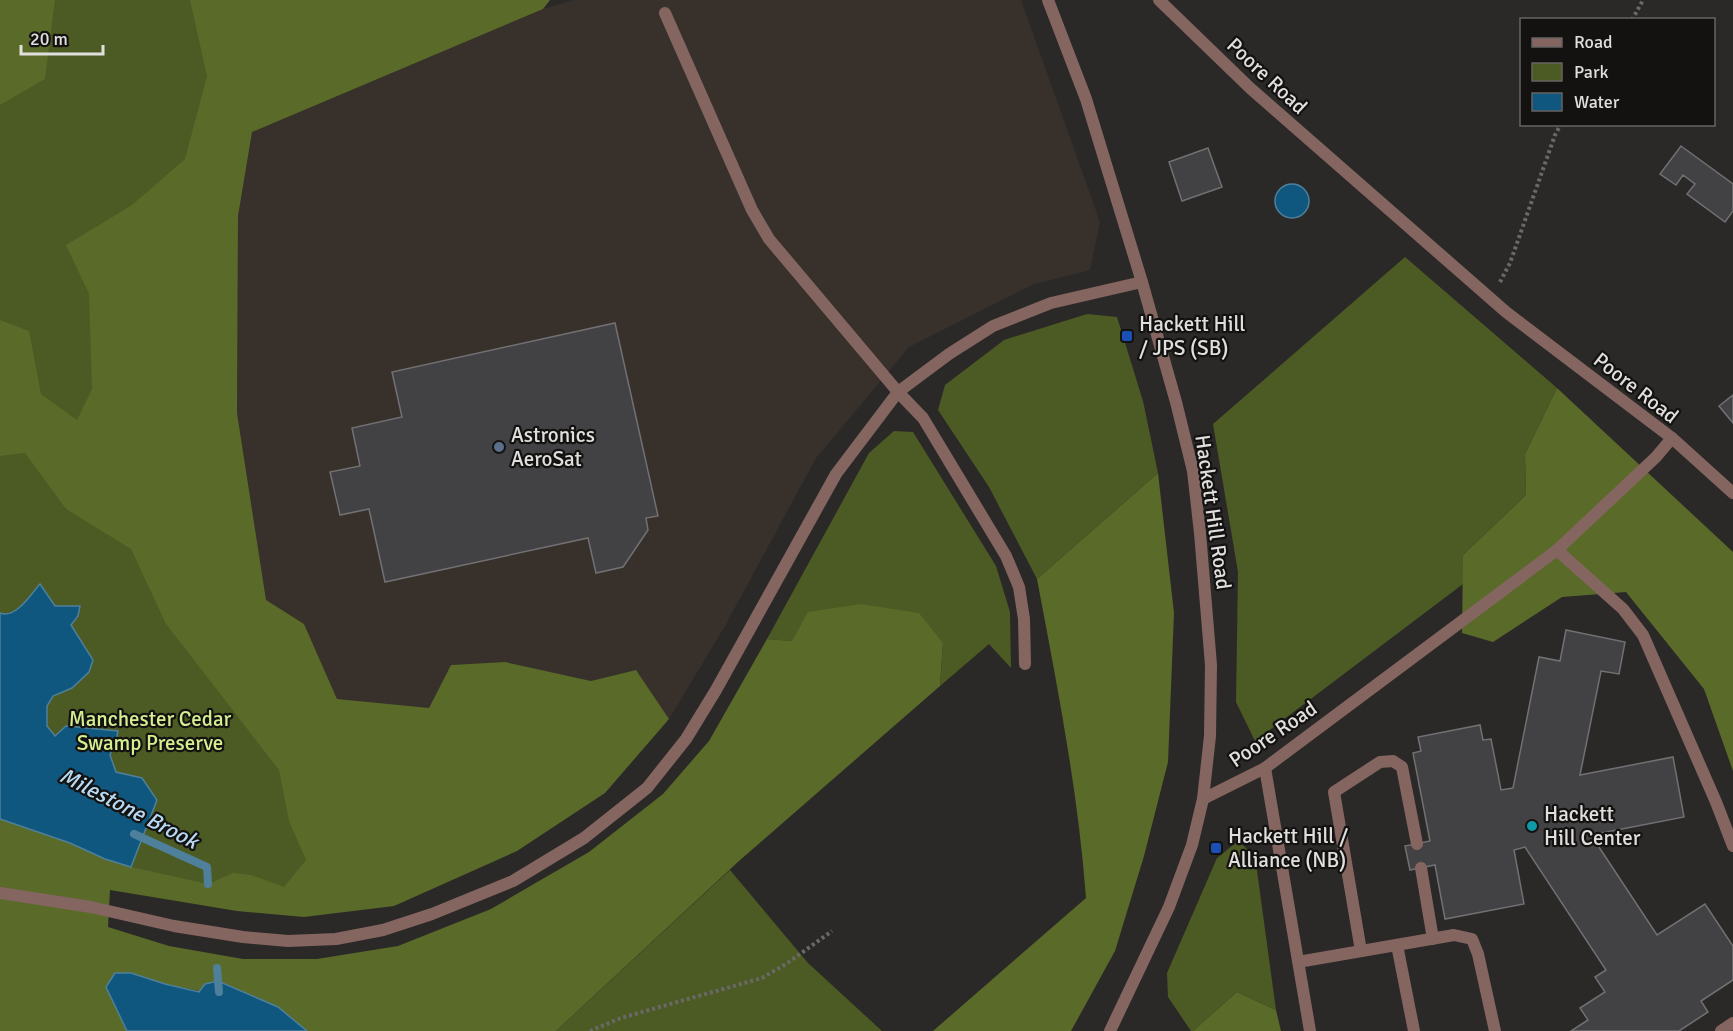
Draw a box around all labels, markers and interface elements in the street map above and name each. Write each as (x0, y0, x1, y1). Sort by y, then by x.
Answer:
scale bar (21, 18, 104, 56)
legend (1520, 18, 1715, 126)
text: 20 m (30, 28, 68, 50)
text: Road (1574, 31, 1613, 53)
street label: Poore Road (1221, 32, 1313, 120)
text: Park (1574, 61, 1609, 83)
text: Water (1574, 91, 1620, 113)
place label: Hackett Hill / JPS (SB) (1139, 311, 1246, 361)
marker: Hackett Hill / JPS (SB) (1120, 329, 1134, 343)
street label: Poore Road (1588, 347, 1684, 429)
place label: Astronics AeroSat (511, 422, 595, 472)
street label: Hackett Hill Road (1189, 433, 1237, 591)
marker: Astronics AeroSat (492, 440, 506, 454)
street label: Poore Road (1224, 695, 1322, 773)
park label: Manchester Cedar Swamp Preserve (69, 706, 232, 756)
water label: Milestone Brook (55, 761, 205, 855)
place label: Hackett Hill Center (1544, 801, 1641, 851)
marker: Hackett Hill Center (1525, 819, 1539, 833)
place label: Hackett Hill / Alliance (NB) (1228, 823, 1348, 873)
marker: Hackett Hill / Alliance (NB) (1209, 841, 1223, 855)

